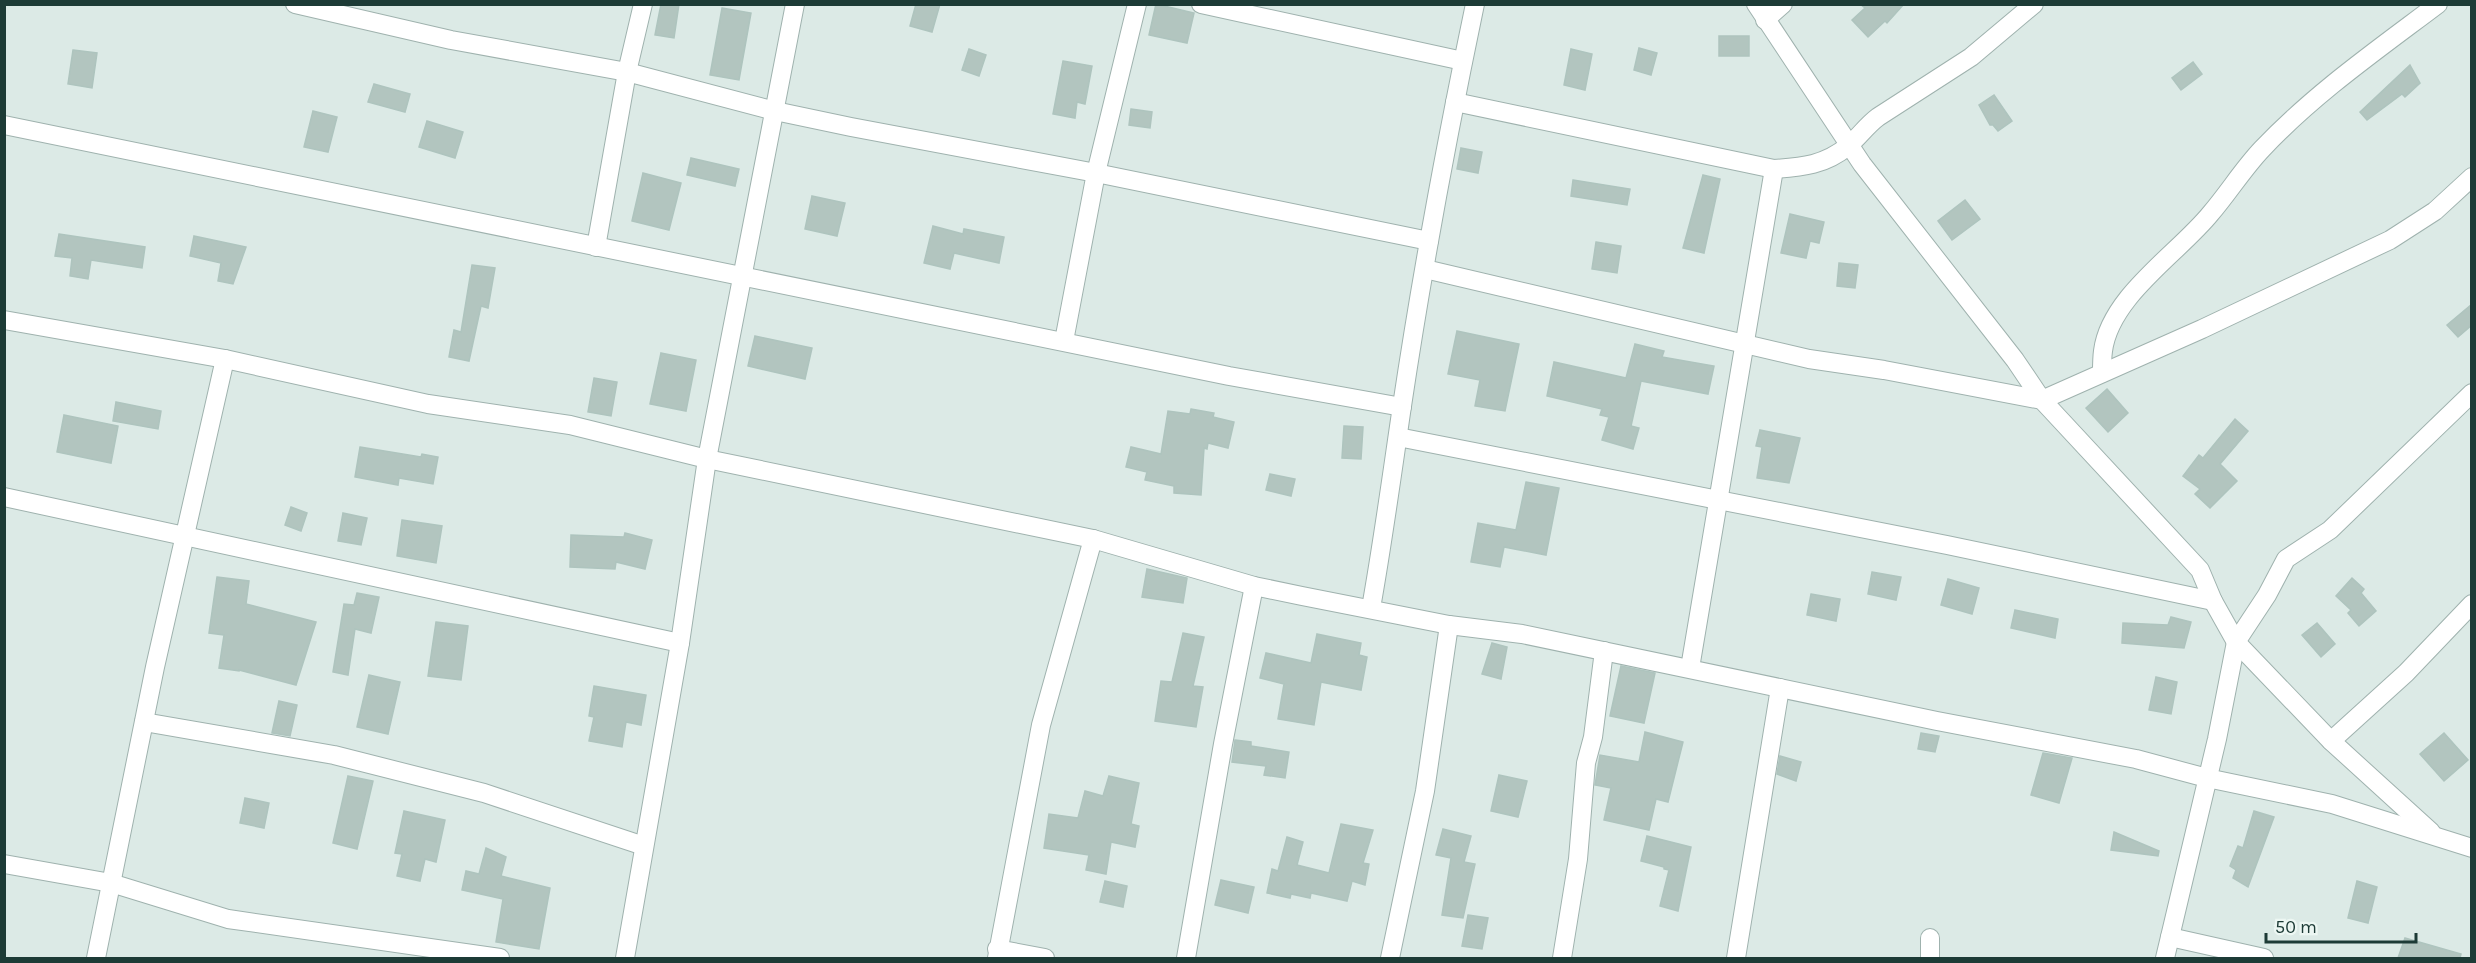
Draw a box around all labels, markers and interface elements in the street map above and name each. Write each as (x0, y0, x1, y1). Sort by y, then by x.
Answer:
scale bar (2266, 906, 2416, 944)
text: 50 m (2275, 916, 2317, 938)

